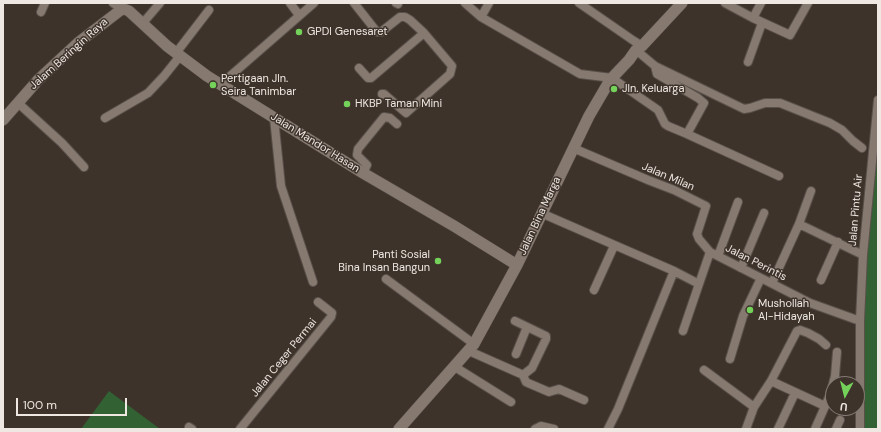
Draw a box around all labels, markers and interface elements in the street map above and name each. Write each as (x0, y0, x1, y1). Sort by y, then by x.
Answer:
street label: Jalam Beringin Raya (27, 15, 111, 93)
place label: GPDI Genesaret (307, 25, 388, 39)
marker: GPDI Genesaret (294, 27, 304, 37)
place label: Pertigaan Jln. Seira Tanimbar (221, 72, 296, 98)
marker: Pertigaan Jln. Seira Tanimbar (208, 80, 218, 90)
place label: Jln. Keluarga (622, 82, 684, 96)
marker: Jln. Keluarga (609, 84, 619, 94)
place label: HKBP Taman Mini (355, 97, 442, 111)
marker: HKBP Taman Mini (342, 99, 352, 109)
street label: Jalan Mandor Hasan (268, 110, 362, 176)
street label: Jalan Milan (640, 160, 696, 194)
street label: Jalan Pintu Air (846, 174, 866, 246)
street label: Jalan Bina Marga (516, 175, 564, 257)
street label: Jalan Perintis (723, 242, 789, 284)
place label: Panti Sosial Bina Insan Bangun (338, 248, 430, 274)
marker: Panti Sosial Bina Insan Bangun (433, 256, 443, 266)
place label: Mushollah Al-Hidayah (758, 297, 815, 323)
marker: Mushollah Al-Hidayah (745, 305, 755, 315)
street label: Jalan Ceger Permai (248, 316, 320, 400)
north arrow (825, 376, 865, 416)
scale bar (18, 390, 129, 416)
text: 100 m (23, 397, 57, 413)
text: U (839, 400, 848, 414)

